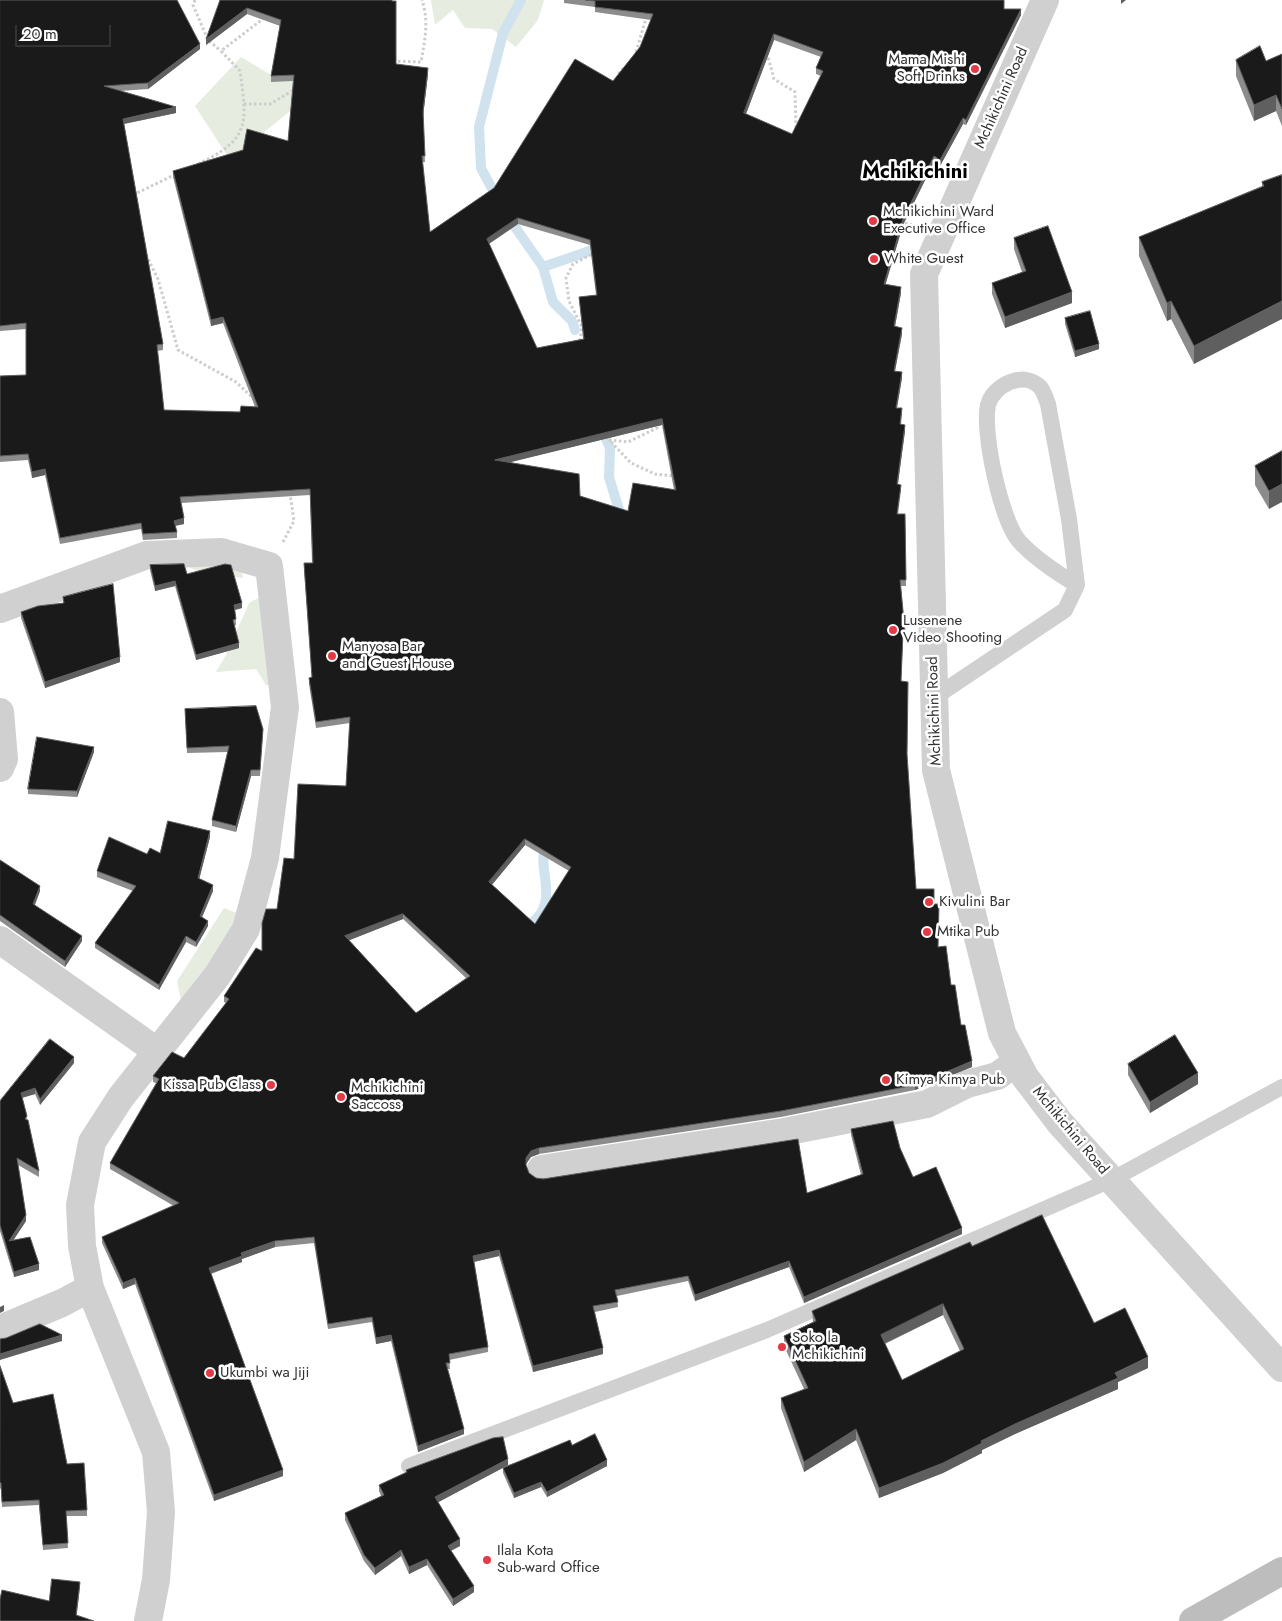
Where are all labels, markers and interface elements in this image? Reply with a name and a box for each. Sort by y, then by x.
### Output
scale bar [18,15,114,47]
text: 20 m [23,23,57,45]
street label: Mchikichini Road [972,44,1032,152]
place label: Mama Mishi Soft Drinks [888,51,965,86]
marker: Mama Mishi Soft Drinks [969,63,981,75]
district label: Mchikichini [862,161,968,185]
place label: Mchikichini Ward Executive Office [883,203,994,238]
marker: Mchikichini Ward Executive Office [867,215,879,227]
place label: White Guest [884,250,963,268]
marker: White Guest [868,253,880,265]
place label: Lusenene Video Shooting [903,612,1002,647]
marker: Lusenene Video Shooting [887,624,899,636]
place label: Manyosa Bar and Guest House [342,638,452,673]
marker: Manyosa Bar and Guest House [326,650,338,662]
street label: Mchikichini Road [924,656,946,766]
place label: Kivulini Bar [939,893,1010,911]
marker: Kivulini Bar [923,896,935,908]
place label: Mtika Pub [937,923,999,941]
marker: Mtika Pub [921,926,933,938]
place label: Kimya Kimya Pub [896,1071,1005,1089]
marker: Kimya Kimya Pub [880,1074,892,1086]
place label: Kissa Pub Class [163,1076,261,1094]
marker: Kissa Pub Class [265,1079,277,1091]
place label: Mchikichini Saccoss [351,1079,423,1114]
street label: Mchikichini Road [1028,1083,1112,1179]
marker: Mchikichini Saccoss [335,1091,347,1103]
place label: Soko la Mchikichini [792,1329,864,1364]
marker: Soko la Mchikichini [776,1341,788,1353]
place label: Ukumbi wa Jiji [220,1364,309,1382]
marker: Ukumbi wa Jiji [204,1367,216,1379]
place label: Ilala Kota Sub-ward Office [497,1542,600,1577]
marker: Ilala Kota Sub-ward Office [481,1554,493,1566]

